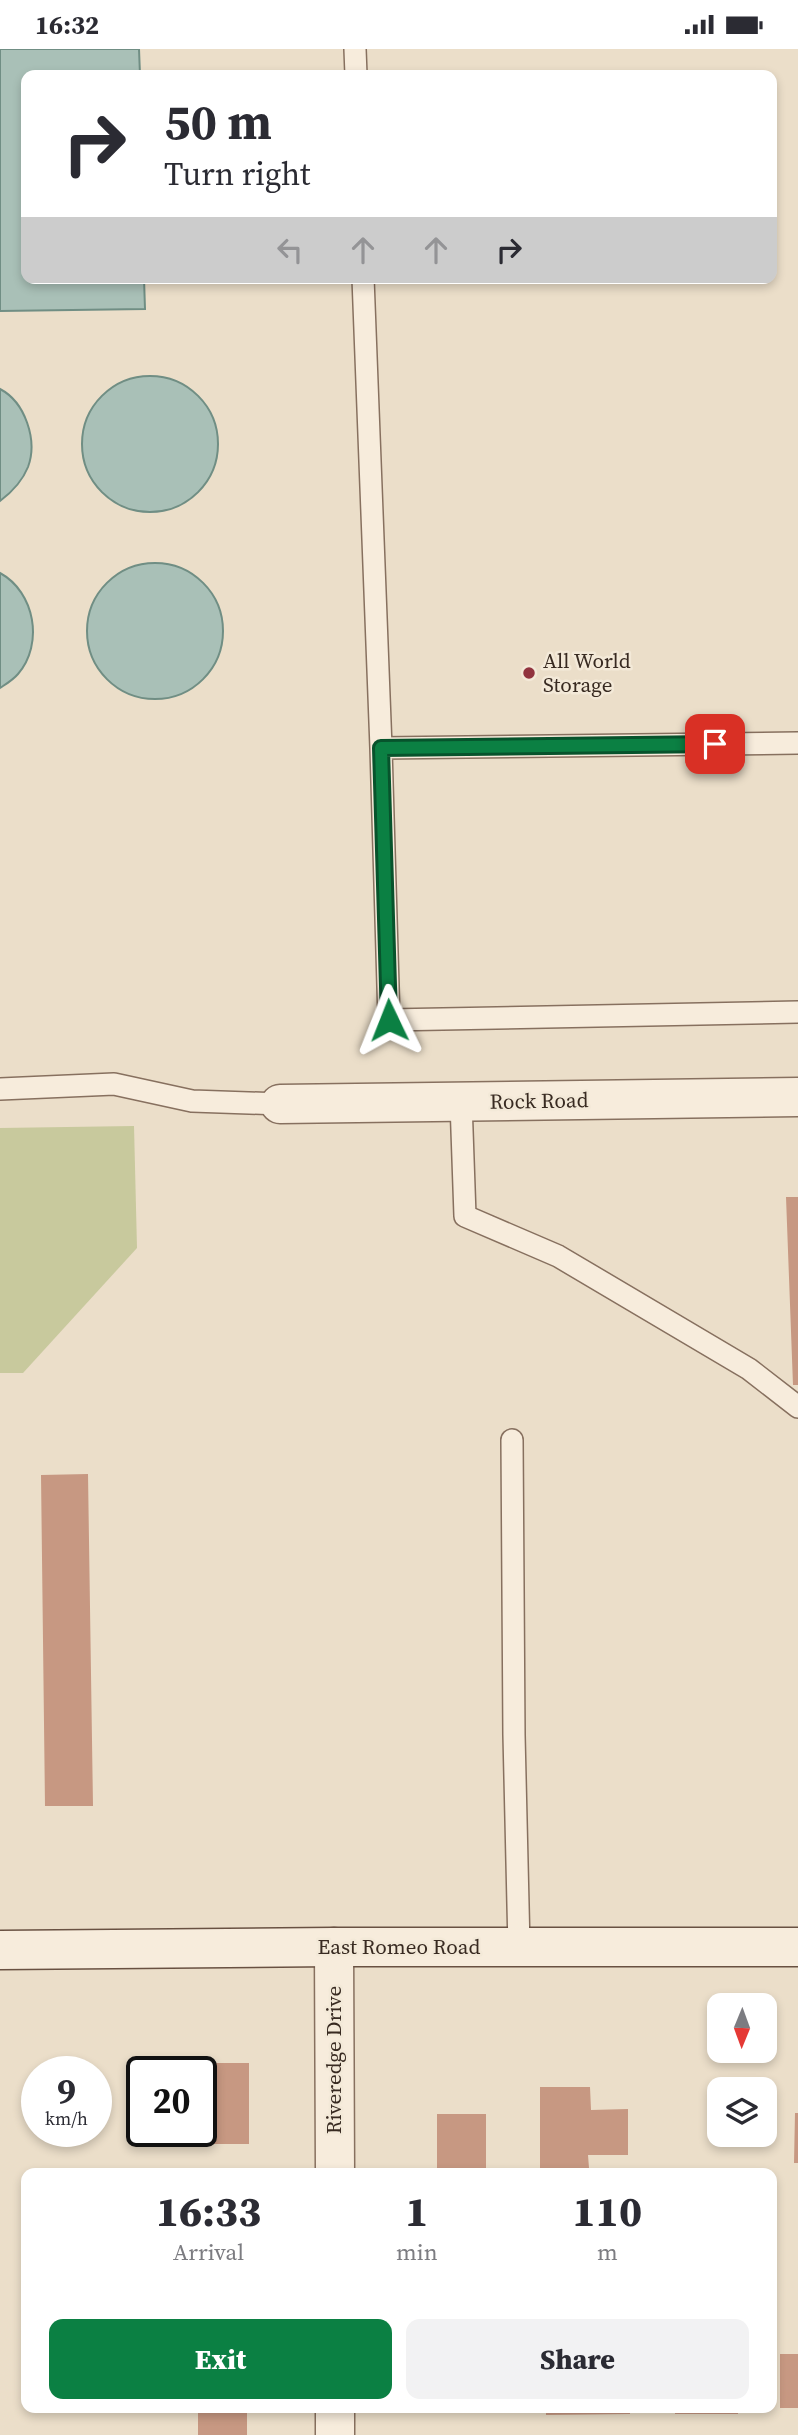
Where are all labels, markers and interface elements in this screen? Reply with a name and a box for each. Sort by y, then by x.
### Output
text: 16:32 [35,7,99,43]
text: 50 m [164,88,272,155]
icon: right [49,98,140,189]
text: Turn right [164,152,310,196]
icon: left [271,231,309,269]
icon: ahead [344,231,382,269]
icon: ahead [417,231,455,269]
icon: right [490,231,528,269]
place label: All World Storage [543,646,631,699]
marker: All World Storage [521,665,537,681]
pin [685,714,745,774]
icon: arrive [696,725,734,763]
position arrow [352,983,426,1057]
street label: Rock Road [489,1085,589,1116]
street label: East Romeo Road [318,1932,480,1961]
street label: Riveredge Drive [319,1986,348,2134]
north arrow [707,1993,777,2063]
map controls [707,1993,777,2147]
speed limit sign: 20 [126,2056,217,2147]
text: 9 [57,2068,76,2116]
button: layers [707,2077,777,2147]
text: km/h [45,2106,88,2131]
text: 16:33 [156,2182,261,2240]
text: 1 [405,2182,428,2240]
text: 110 [573,2182,642,2240]
text: Arrival [173,2236,244,2268]
text: min [396,2236,438,2268]
text: m [597,2236,618,2268]
button: Exit [49,2319,392,2399]
button: Share [406,2319,749,2399]

